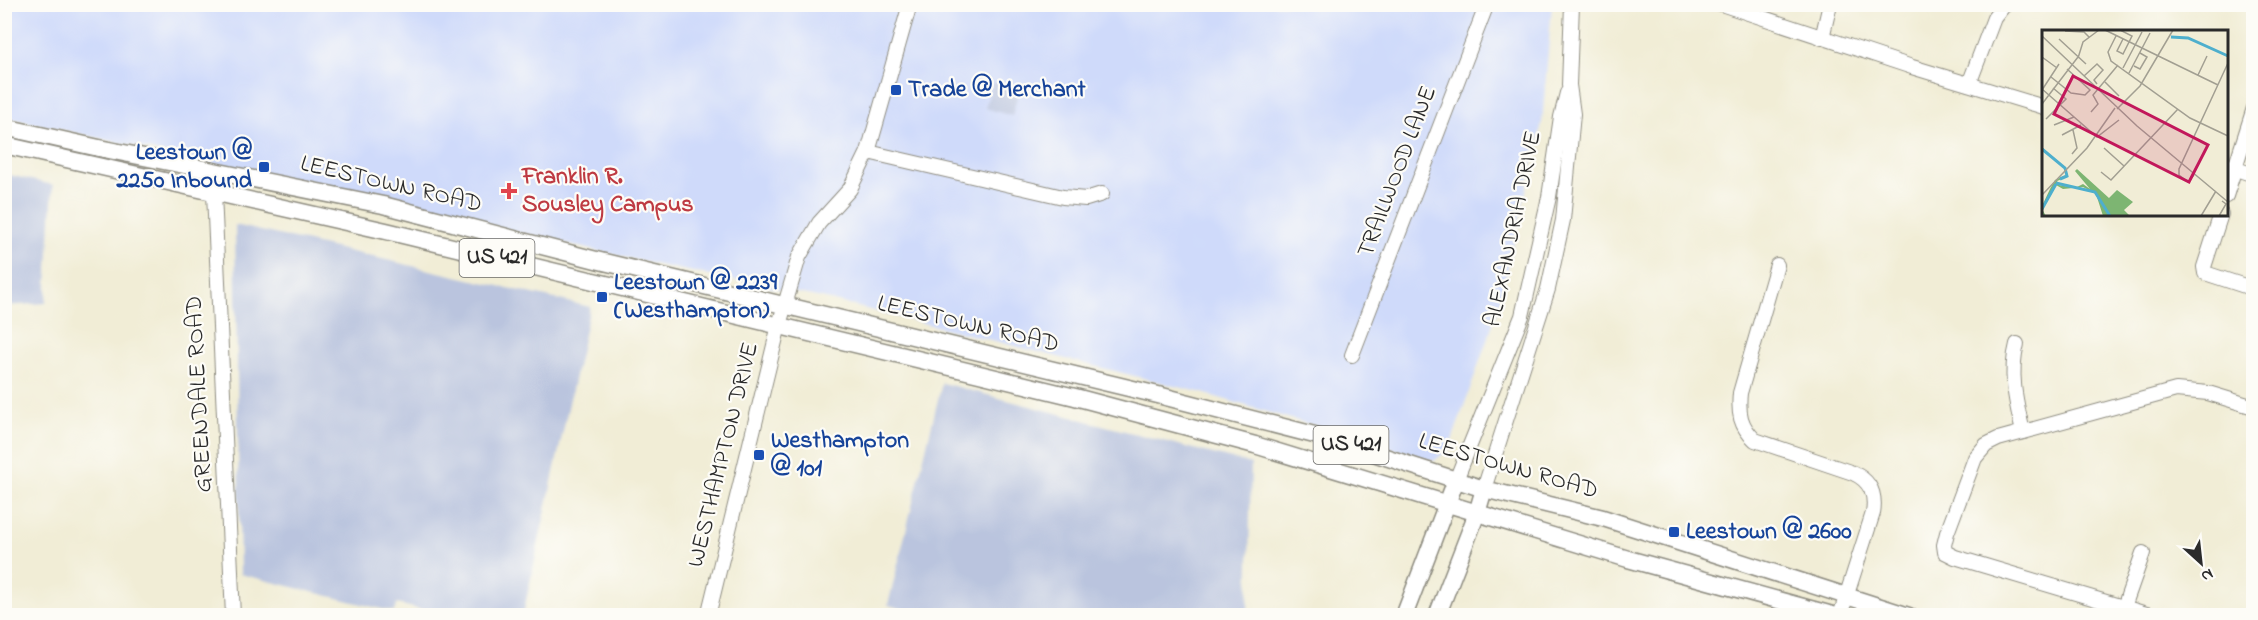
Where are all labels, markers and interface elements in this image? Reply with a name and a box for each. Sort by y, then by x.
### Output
inset map [2042,30,2228,216]
place label: Trade @ Merchant [908,73,1087,108]
street label: TRAILWOOD LANE [1349,81,1447,263]
marker: Trade @ Merchant [889,83,903,97]
street label: ALEXANDRIA DRIVE [1476,128,1552,330]
place label: Leestown @ 2250 Inbound [115,136,253,199]
street label: LEESTOWN ROAD [297,147,485,223]
marker: Leestown @ 2250 Inbound [257,160,271,174]
place label: Franklin R. Sousley Campus [521,160,694,224]
marker: Franklin R. Sousley Campus [500,182,518,200]
road number: US 421 [460,239,534,277]
place label: Leestown @ 2239 (Westhampton) [614,266,778,329]
street label: LEESTOWN ROAD [874,287,1062,363]
marker: Leestown @ 2239 (Westhampton) [595,290,609,304]
street label: GREENDALE ROAD [177,295,223,493]
street label: WESTHAMPTON DRIVE [679,339,769,571]
place label: Westhampton @ 101 [771,424,909,487]
street label: LEESTOWN ROAD [1414,425,1602,509]
road number: US 421 [1314,426,1388,464]
marker: Westhampton @ 101 [752,448,766,462]
place label: Leestown @ 2600 [1686,515,1852,550]
marker: Leestown @ 2600 [1667,525,1681,539]
north arrow [2171,533,2231,593]
text: N [2196,561,2217,588]

